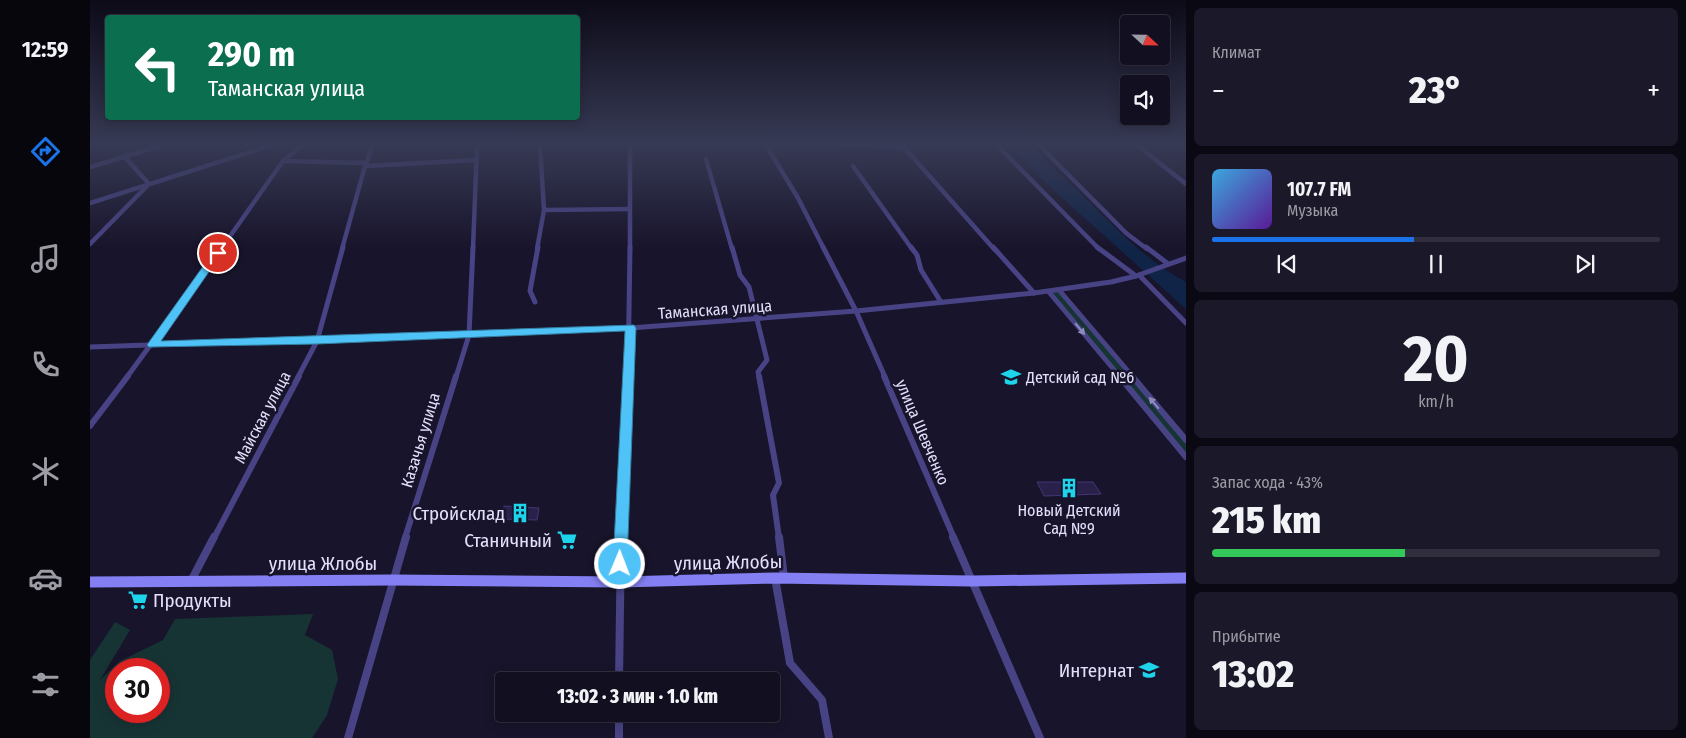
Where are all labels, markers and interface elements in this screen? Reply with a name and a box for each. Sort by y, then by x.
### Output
north arrow [1120,15,1170,65]
map controls [1120,15,1170,125]
text: 290 m [208,33,295,75]
icon: left [125,35,190,100]
text: 12:59 [22,36,68,63]
text: Климат [1212,43,1261,62]
text: 23° [1409,67,1463,113]
text: − [1212,74,1225,107]
text: + [1647,74,1660,107]
text: Таманская улица [208,75,365,102]
button: sound [1120,75,1170,125]
icon: directions [28,134,63,169]
text: 107.7 FM [1287,178,1351,201]
text: Музыка [1287,201,1338,220]
pin [197,232,239,274]
icon: arrive [204,239,232,267]
icon: music [28,241,63,276]
icon: previous [1273,250,1301,278]
icon: pause [1422,250,1450,278]
icon: next [1571,250,1599,278]
street label: Таманская улица [657,296,773,323]
text: 20 [1403,320,1469,398]
one-way arrow [1074,323,1085,335]
icon: phone [28,347,63,382]
school or university icon: Детский сад №6 [1000,366,1022,388]
street label: Майская улица [230,368,295,467]
place label: Детский сад №6 [1025,368,1134,387]
street label: улица Шевченко [892,377,953,488]
street label: Казачья улица [397,390,444,490]
text: km/h [1418,392,1454,411]
one-way arrow [1149,397,1160,410]
icon: climate [28,454,63,489]
text: Запас хода · 43% [1212,473,1323,492]
building icon: Новый Детский Сад №9 [1058,477,1080,499]
text: 215 km [1212,497,1321,543]
place label: Новый Детский Сад №9 [1017,501,1121,538]
place label: Стройсклад [413,502,505,525]
building icon: Стройсклад [509,502,531,524]
place label: Станичный [464,529,552,552]
supermarket icon: Станичный [556,529,578,551]
position arrow [593,537,645,589]
street label: улица Жлобы [674,550,782,575]
street label: улица Жлобы [269,552,377,575]
icon: car [28,561,63,596]
supermarket icon: Продукты [127,589,149,611]
place label: Продукты [153,589,232,612]
text: Прибытие [1212,627,1281,646]
text: 13:02 [1212,651,1294,697]
speed limit sign: 30 [105,658,170,723]
place label: Интернат [1059,659,1134,682]
school or university icon: Интернат [1138,659,1160,681]
icon: filters [28,667,63,702]
text: 13:02 · 3 мин · 1.0 km [557,685,718,708]

